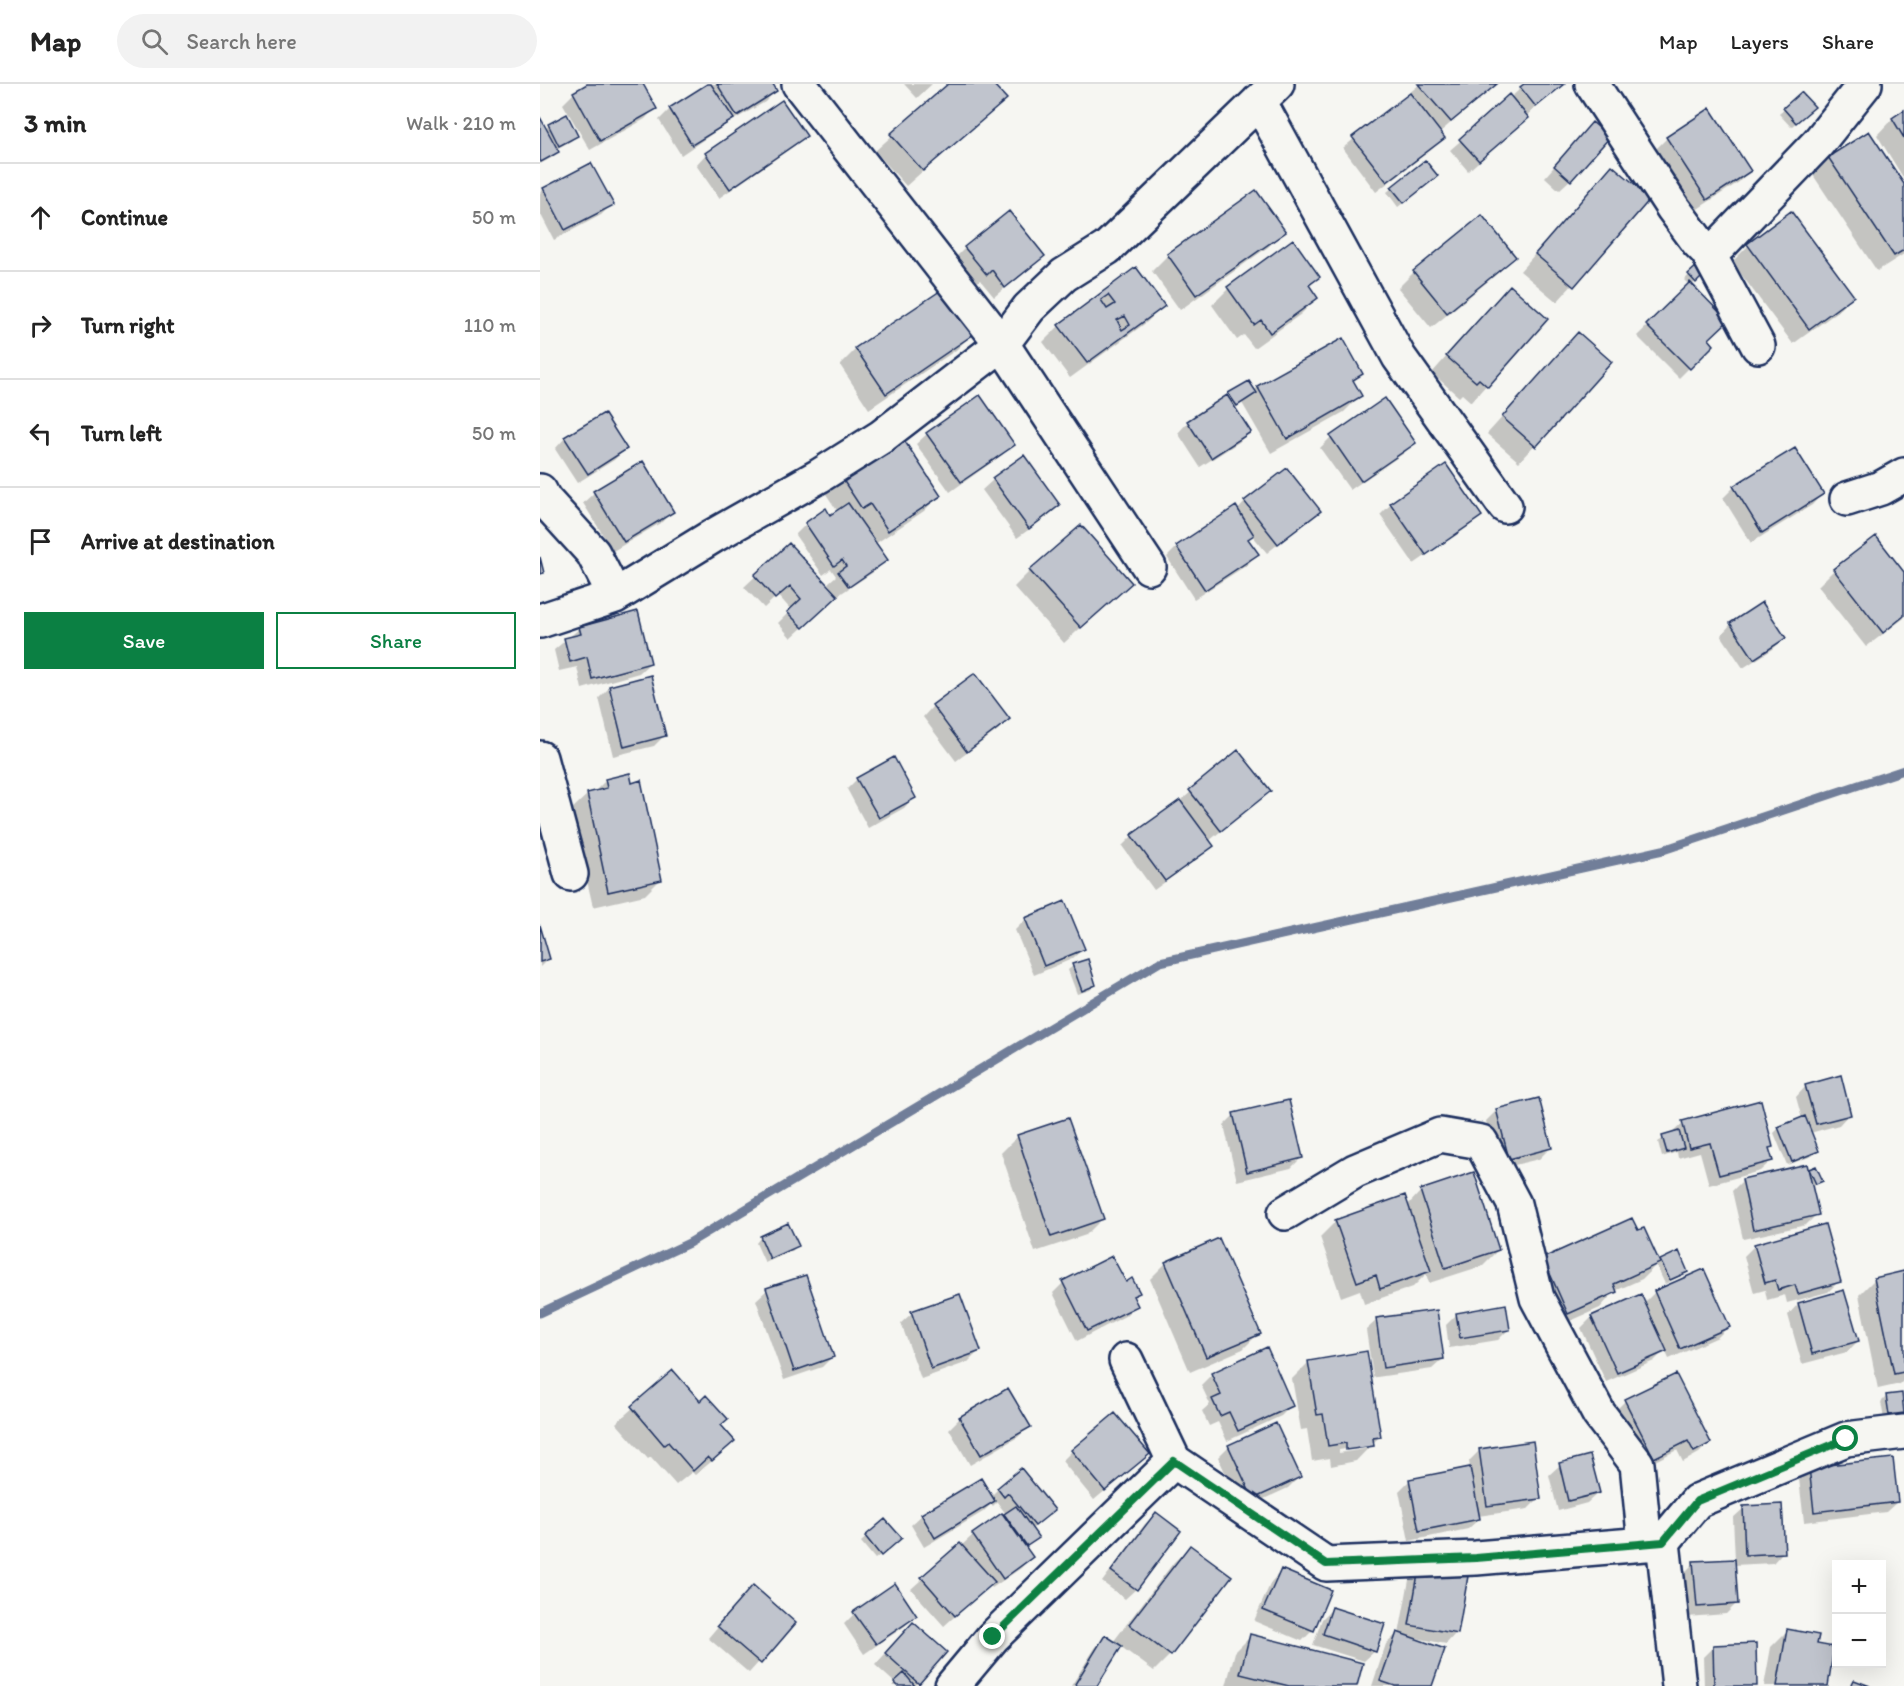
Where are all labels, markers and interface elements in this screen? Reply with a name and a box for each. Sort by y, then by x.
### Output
search box [117,14,537,68]
text: Map [30,24,81,58]
icon: search [138,25,171,58]
text: Search here [186,28,297,55]
text: Map [1659,29,1698,54]
text: Layers [1731,29,1789,54]
text: Share [1822,29,1874,54]
text: 3 min [24,107,86,139]
text: Walk · 210 m [406,111,516,135]
icon: ahead [24,201,57,234]
text: Continue [81,204,168,231]
text: 50 m [472,205,516,229]
icon: right [24,309,57,342]
text: Turn right [81,312,175,339]
text: 110 m [464,313,516,337]
icon: left [24,417,57,450]
text: Turn left [81,420,162,447]
text: 50 m [472,421,516,445]
icon: arrive [24,525,57,558]
text: Arrive at destination [81,528,275,555]
button: Save [24,612,264,669]
button: Share [276,612,516,669]
route start [1832,1425,1858,1451]
map controls [1832,1560,1886,1668]
button: + [1832,1560,1886,1614]
button: − [1832,1614,1886,1668]
route end [979,1623,1005,1649]

